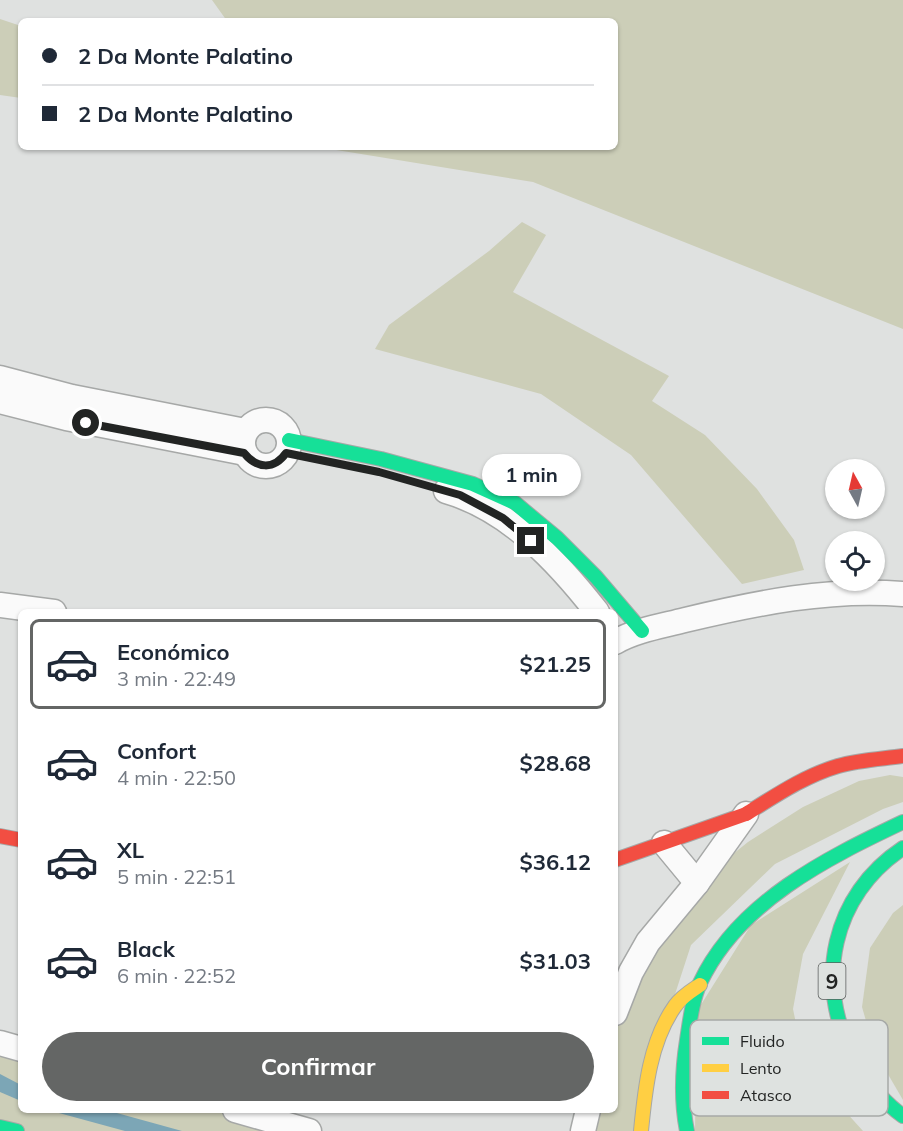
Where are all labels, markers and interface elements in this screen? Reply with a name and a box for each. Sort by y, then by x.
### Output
text: 2 Da Monte Palatino [78,42,293,70]
text: 2 Da Monte Palatino [78,100,293,128]
route start [72,409,99,436]
callout: 1 min [482,454,580,496]
north arrow [825,459,885,519]
map controls [825,459,885,591]
text: 1 min [505,462,558,487]
route end [517,527,544,554]
button: locate [825,531,885,591]
icon: car [45,637,99,691]
text: Económico [117,638,230,666]
text: $21.25 [520,650,591,678]
text: 3 min · 22:49 [117,666,236,691]
icon: car [45,736,99,790]
text: Confort [117,737,196,765]
text: $28.68 [520,749,591,777]
text: 4 min · 22:50 [117,765,236,790]
icon: car [45,835,99,889]
text: XL [117,836,144,864]
text: $36.12 [520,848,591,876]
text: 5 min · 22:51 [117,864,236,889]
icon: car [45,934,99,988]
text: Black [117,935,175,963]
text: $31.03 [520,947,591,975]
text: 6 min · 22:52 [117,963,236,988]
road number: 9 [818,963,846,999]
legend [690,1020,888,1116]
text: Fluido [740,1031,785,1051]
button: Confirmar [42,1032,594,1101]
text: Lento [740,1058,781,1078]
text: Atasco [740,1085,792,1105]

